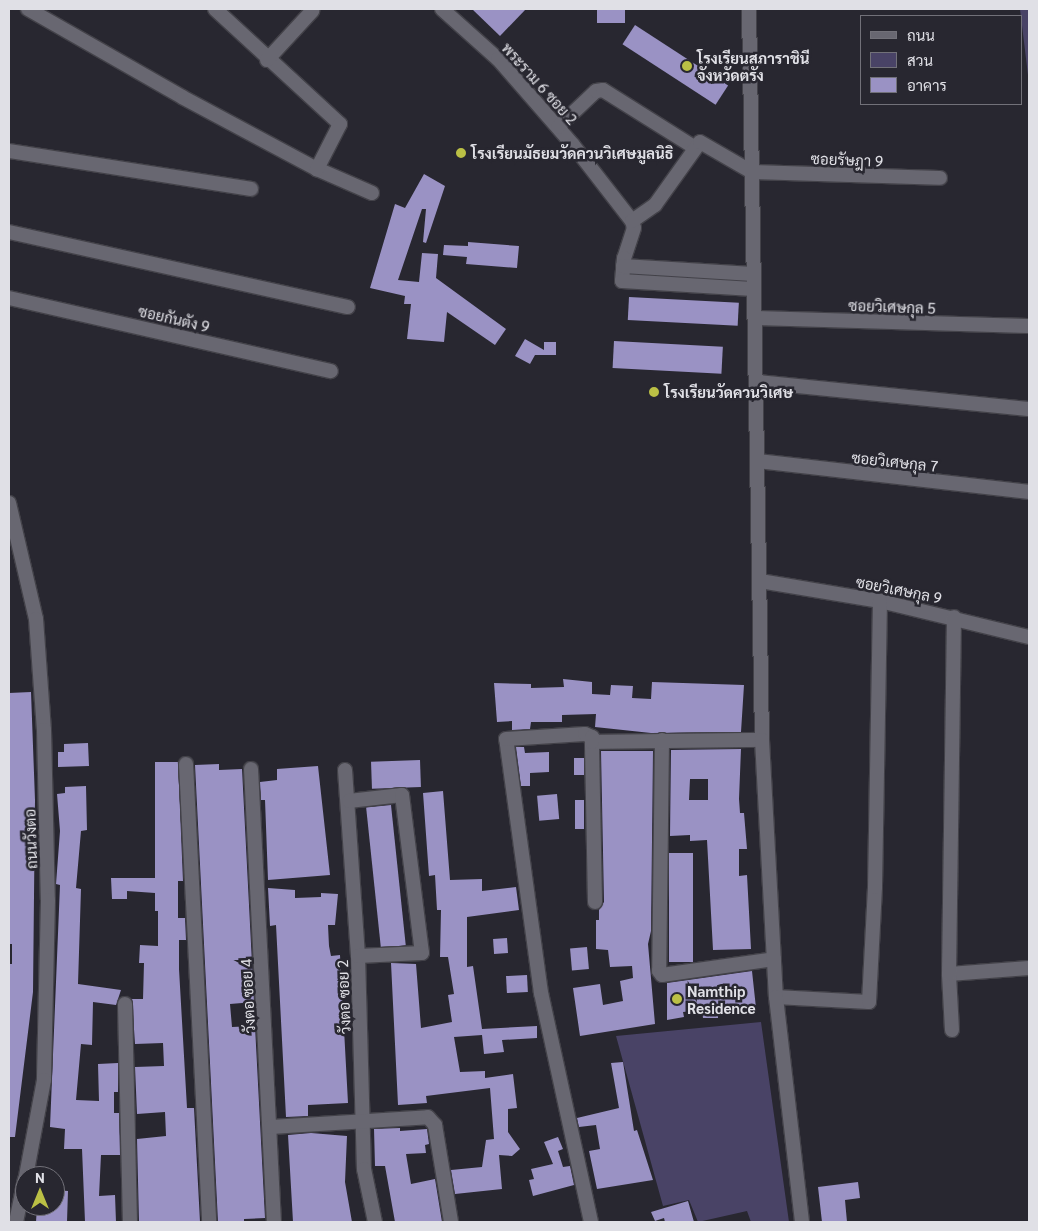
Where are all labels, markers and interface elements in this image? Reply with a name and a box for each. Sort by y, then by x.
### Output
legend [860,15,1023,105]
text: ถนน [907,25,935,44]
street label: พระราม 6 ซอย 2 [499,38,581,128]
place label: โรงเรียนสภาราชินี จังหวัดตรัง [697,48,809,83]
text: สวน [907,50,933,69]
marker: โรงเรียนสภาราชินี จังหวัดตรัง [681,60,693,72]
text: อาคาร [907,75,947,94]
place label: โรงเรียนมัธยมวัดควนวิเศษมูลนิธิ [471,144,674,162]
marker: โรงเรียนมัธยมวัดควนวิเศษมูลนิธิ [455,147,467,159]
street label: ซอยรัษฎา 9 [811,149,883,169]
street label: ซอยวิเศษกุล 5 [848,295,936,317]
street label: ซอยกันตัง 9 [137,301,211,335]
place label: โรงเรียนวัดควนวิเศษ [664,383,793,401]
marker: โรงเรียนวัดควนวิเศษ [648,386,660,398]
street label: ซอยวิเศษกุล 7 [851,447,939,475]
street label: ซอยวิเศษกุล 9 [854,572,944,606]
street label: ถนนวังตอ [20,809,40,869]
street label: วังตอ ซอย 4 [236,958,258,1034]
street label: วังตอ ซอย 2 [333,959,353,1035]
place label: Namthip Residence [687,981,756,1016]
marker: Namthip Residence [671,993,683,1005]
north arrow [15,1166,65,1216]
text: N [35,1168,45,1186]

